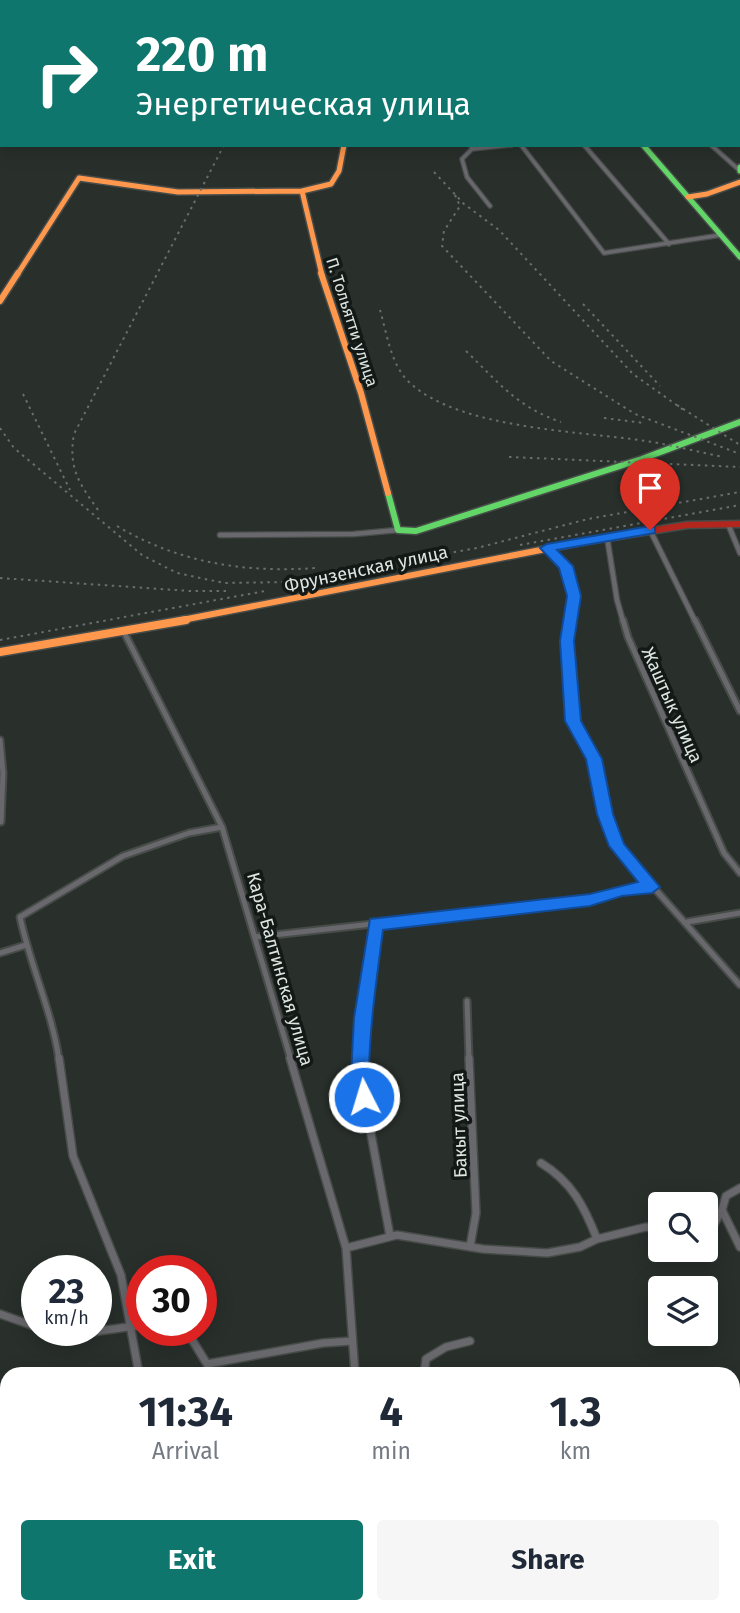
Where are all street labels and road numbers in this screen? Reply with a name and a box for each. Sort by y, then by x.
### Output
street label: П. Тольятти улица [322,255,382,389]
street label: Фрунзенская улица [282,541,450,597]
street label: Жаштык улица [637,644,707,766]
street label: Кара-Балтинская улица [242,870,318,1068]
street label: Бакыт улица [446,1072,472,1178]

